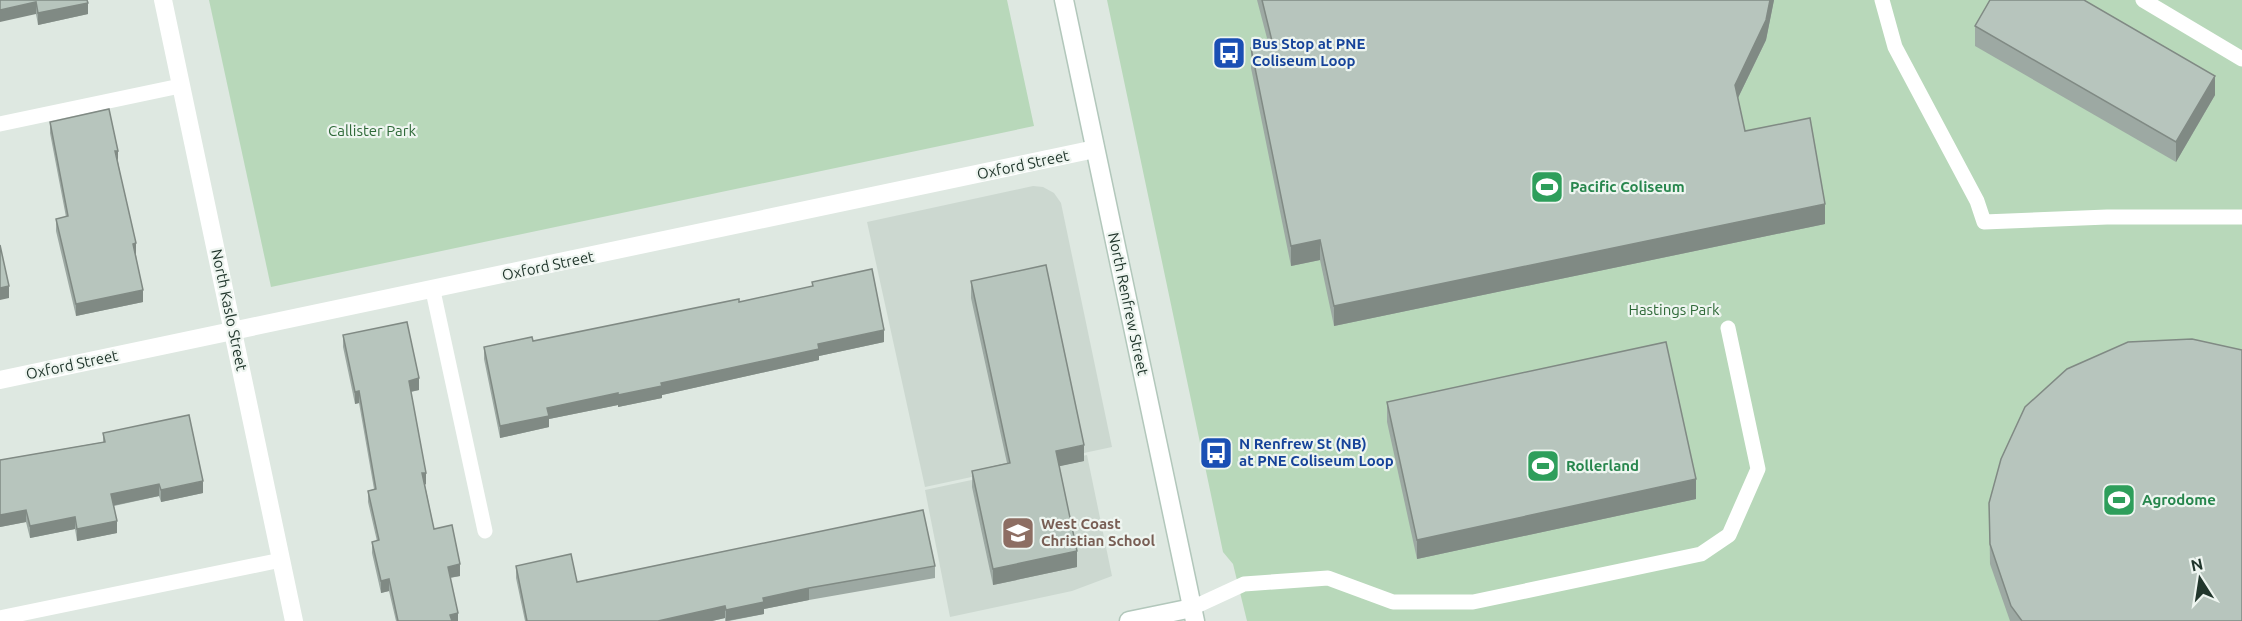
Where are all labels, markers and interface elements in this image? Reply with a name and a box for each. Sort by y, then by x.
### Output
bus stop icon: Bus Stop at PNE Coliseum Loop [1211,35,1247,71]
place label: Bus Stop at PNE Coliseum Loop [1252,35,1366,69]
park label: Callister Park [328,122,416,139]
street label: Oxford Street [975,146,1070,183]
sports icon: Pacific Coliseum [1529,169,1565,205]
place label: Pacific Coliseum [1570,178,1685,195]
street label: North Renfrew Street [1105,231,1152,377]
street label: North Kaslo Street [208,247,251,373]
street label: Oxford Street [500,247,595,284]
park label: Hastings Park [1628,301,1720,318]
street label: Oxford Street [24,346,119,383]
bus stop icon: N Renfrew St (NB) at PNE Coliseum Loop [1198,435,1234,471]
place label: N Renfrew St (NB) at PNE Coliseum Loop [1239,435,1394,469]
sports icon: Rollerland [1525,448,1561,484]
place label: Rollerland [1566,457,1639,474]
sports icon: Agrodome [2101,482,2137,518]
place label: Agrodome [2142,491,2216,508]
school or university icon: West Coast Christian School [1000,515,1036,551]
place label: West Coast Christian School [1041,515,1156,549]
north arrow [2170,549,2230,609]
text: N [2189,554,2205,574]

